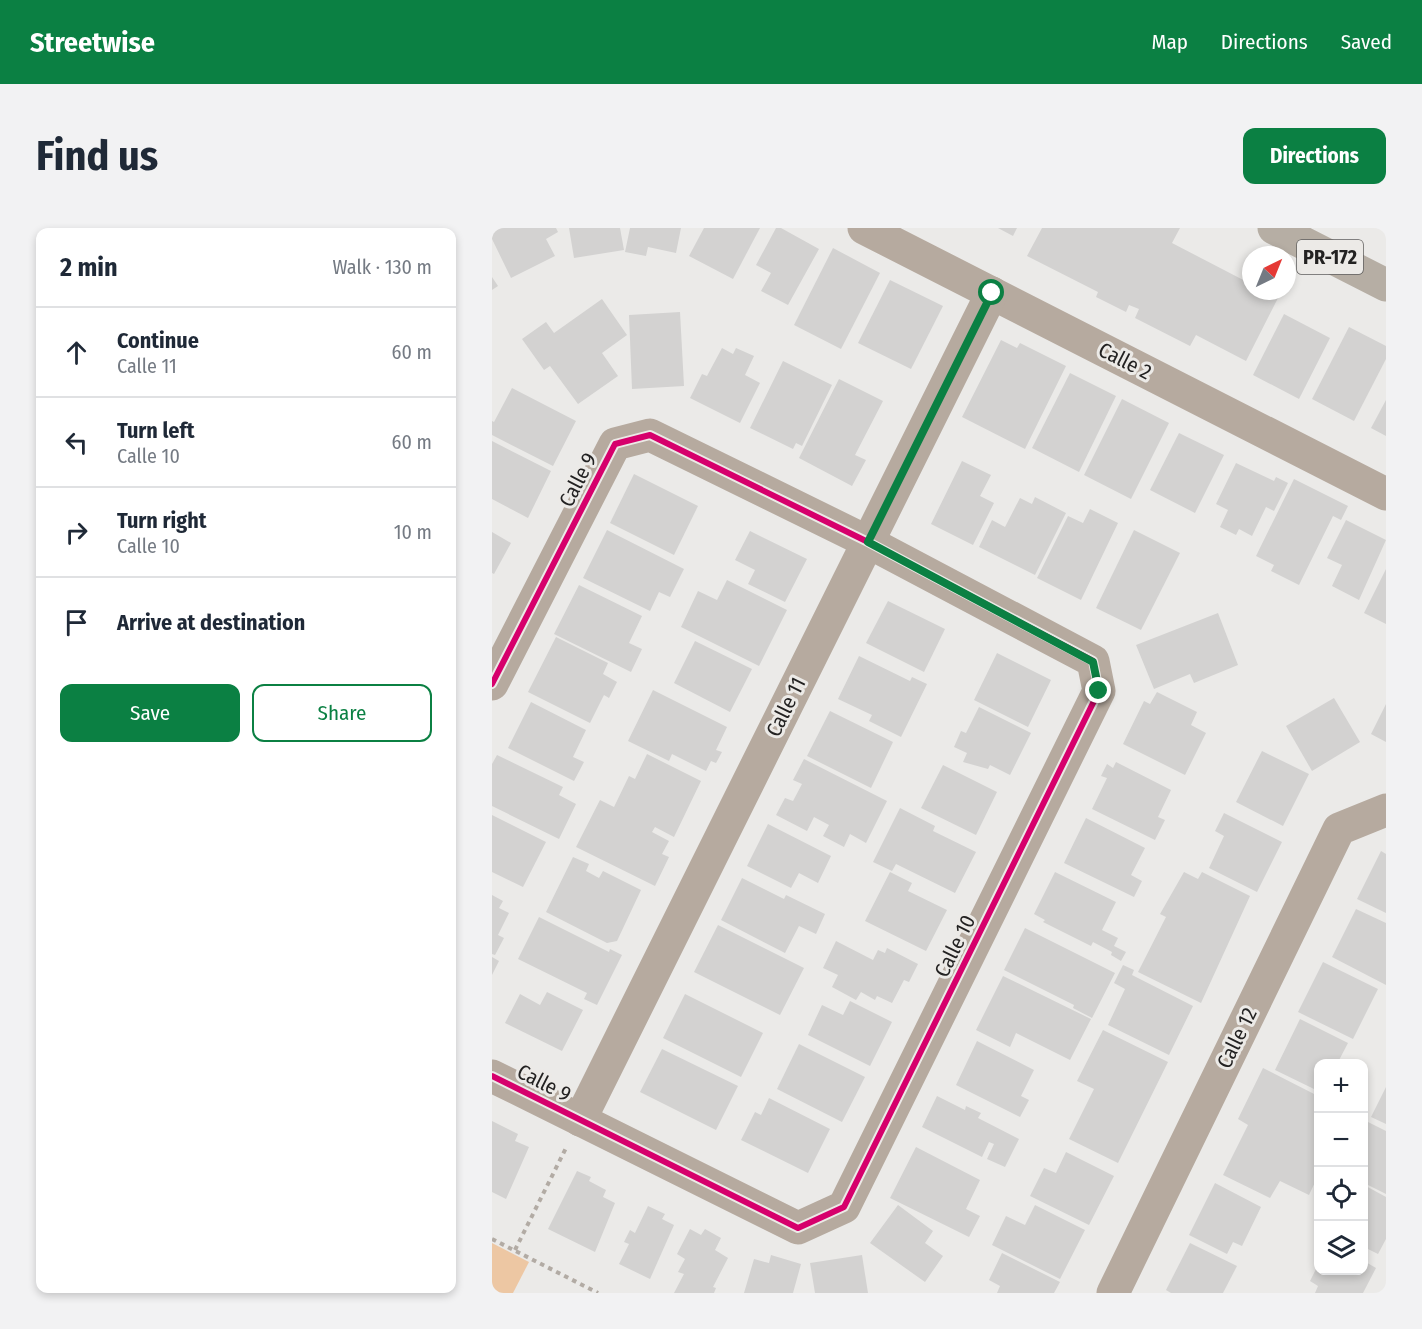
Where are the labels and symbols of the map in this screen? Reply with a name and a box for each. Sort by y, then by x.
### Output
road number: PR-172 [1297,240,1363,274]
north arrow [1242,246,1296,300]
route start [978,279,1004,305]
street label: Calle 2 [1094,337,1156,385]
street label: Calle 9 [553,449,603,511]
street label: Calle 11 [761,673,811,741]
route end [1085,677,1111,703]
street label: Calle 10 [929,911,981,981]
street label: Calle 12 [1211,1003,1263,1073]
street label: Calle 9 [513,1058,575,1108]

